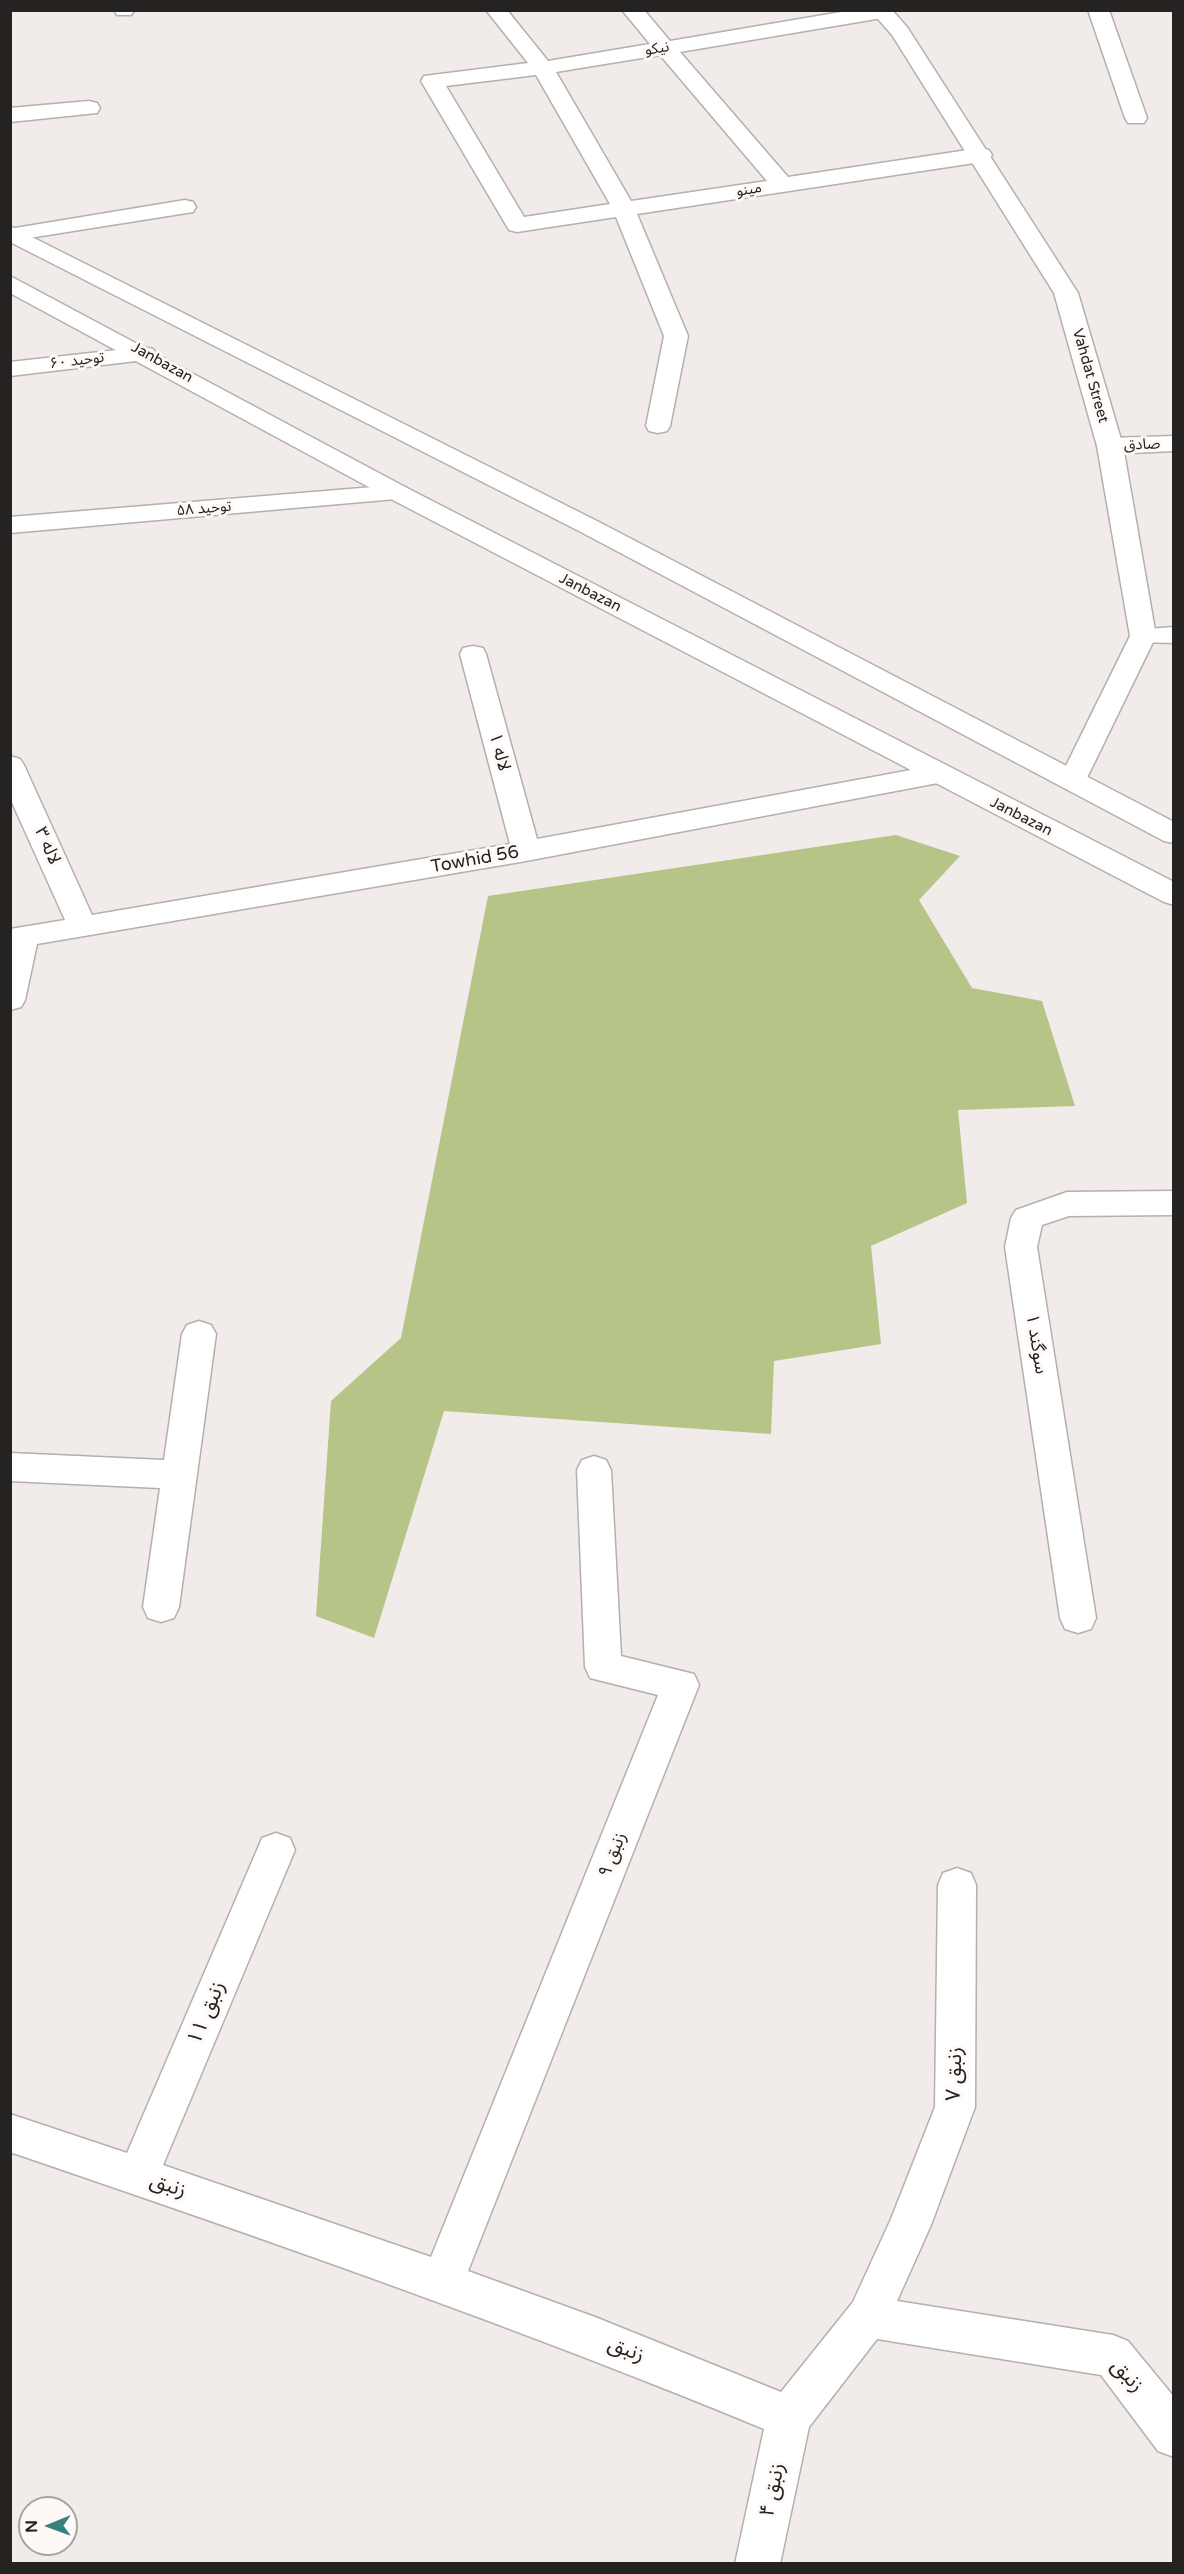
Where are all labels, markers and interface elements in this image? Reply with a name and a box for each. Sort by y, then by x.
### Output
street label: نیکو [644,38,670,60]
street label: مینو [735,179,763,201]
street label: Vahdat Street [1068,327,1112,425]
street label: Janbazan [128,339,196,387]
street label: توحید ۶۰ [49,349,105,373]
street label: صادق [1123,435,1161,455]
street label: توحید ۵۸ [176,498,232,520]
street label: Janbazan [556,570,624,616]
street label: لاله ۱ [484,730,514,774]
street label: Janbazan [987,794,1055,840]
street label: لاله ۳ [29,824,65,868]
street label: Towhid 56 [429,842,521,878]
street label: سوگند ۱ [1021,1312,1051,1376]
street label: زنبق ۹ [594,1829,632,1881]
street label: زنبق ۱۱ [182,1978,232,2048]
street label: زنبق ۷ [941,2046,969,2102]
street label: زنبق [146,2168,190,2204]
street label: زنبق [604,2331,648,2369]
street label: زنبق [1105,2354,1149,2398]
street label: زنبق ۴ [755,2461,791,2519]
north arrow [18,2496,78,2556]
text: N [22,2520,42,2533]

